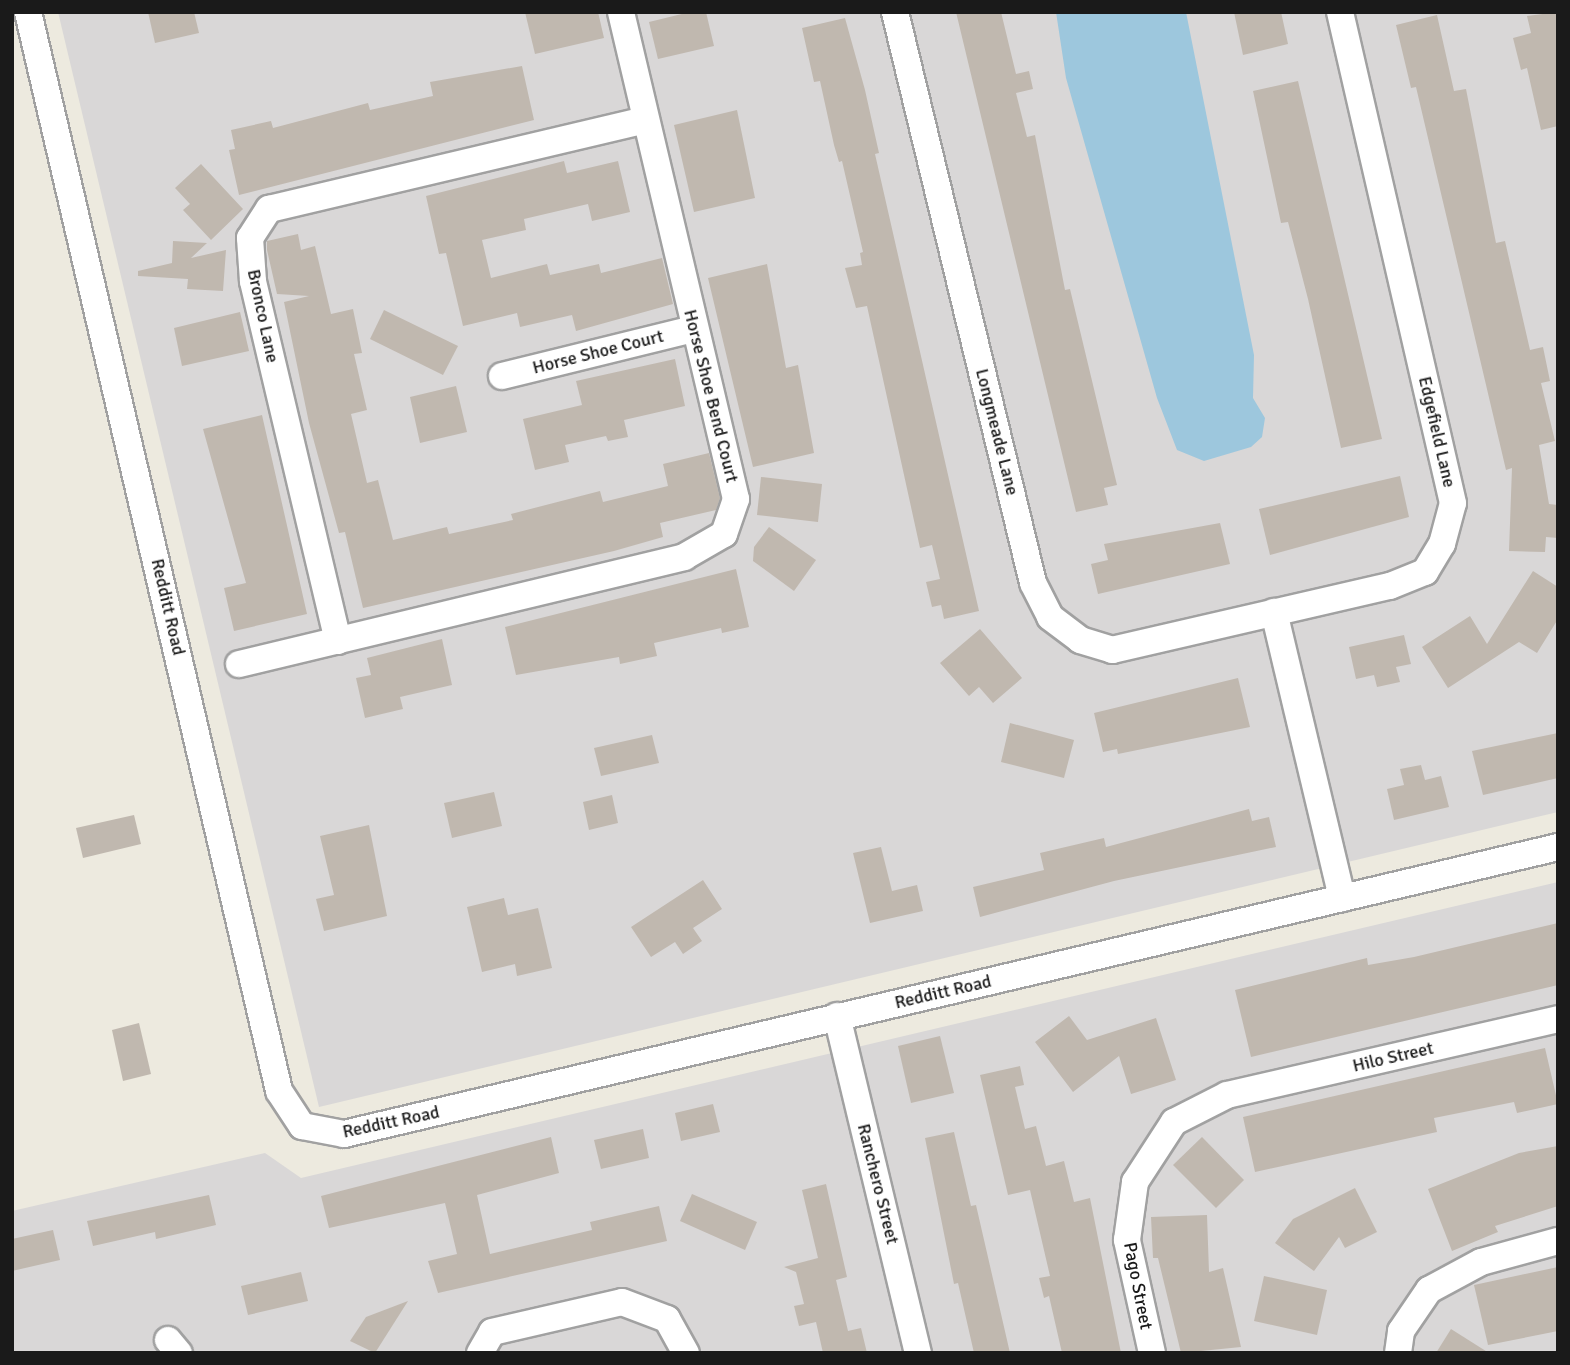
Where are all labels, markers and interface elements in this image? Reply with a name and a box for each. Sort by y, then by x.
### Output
street label: Bronco Lane [243,267,283,365]
street label: Horse Shoe Bend Court [679,307,743,485]
street label: Horse Shoe Court [530,325,666,379]
street label: Longmeade Lane [971,366,1023,498]
street label: Edgefield Lane [1414,374,1460,490]
street label: Redditt Road [146,557,190,657]
street label: Redditt Road [893,970,993,1014]
street label: Hilo Street [1350,1037,1436,1077]
street label: Redditt Road [341,1101,441,1143]
street label: Ranchero Street [853,1122,903,1246]
street label: Pago Street [1119,1240,1157,1332]

